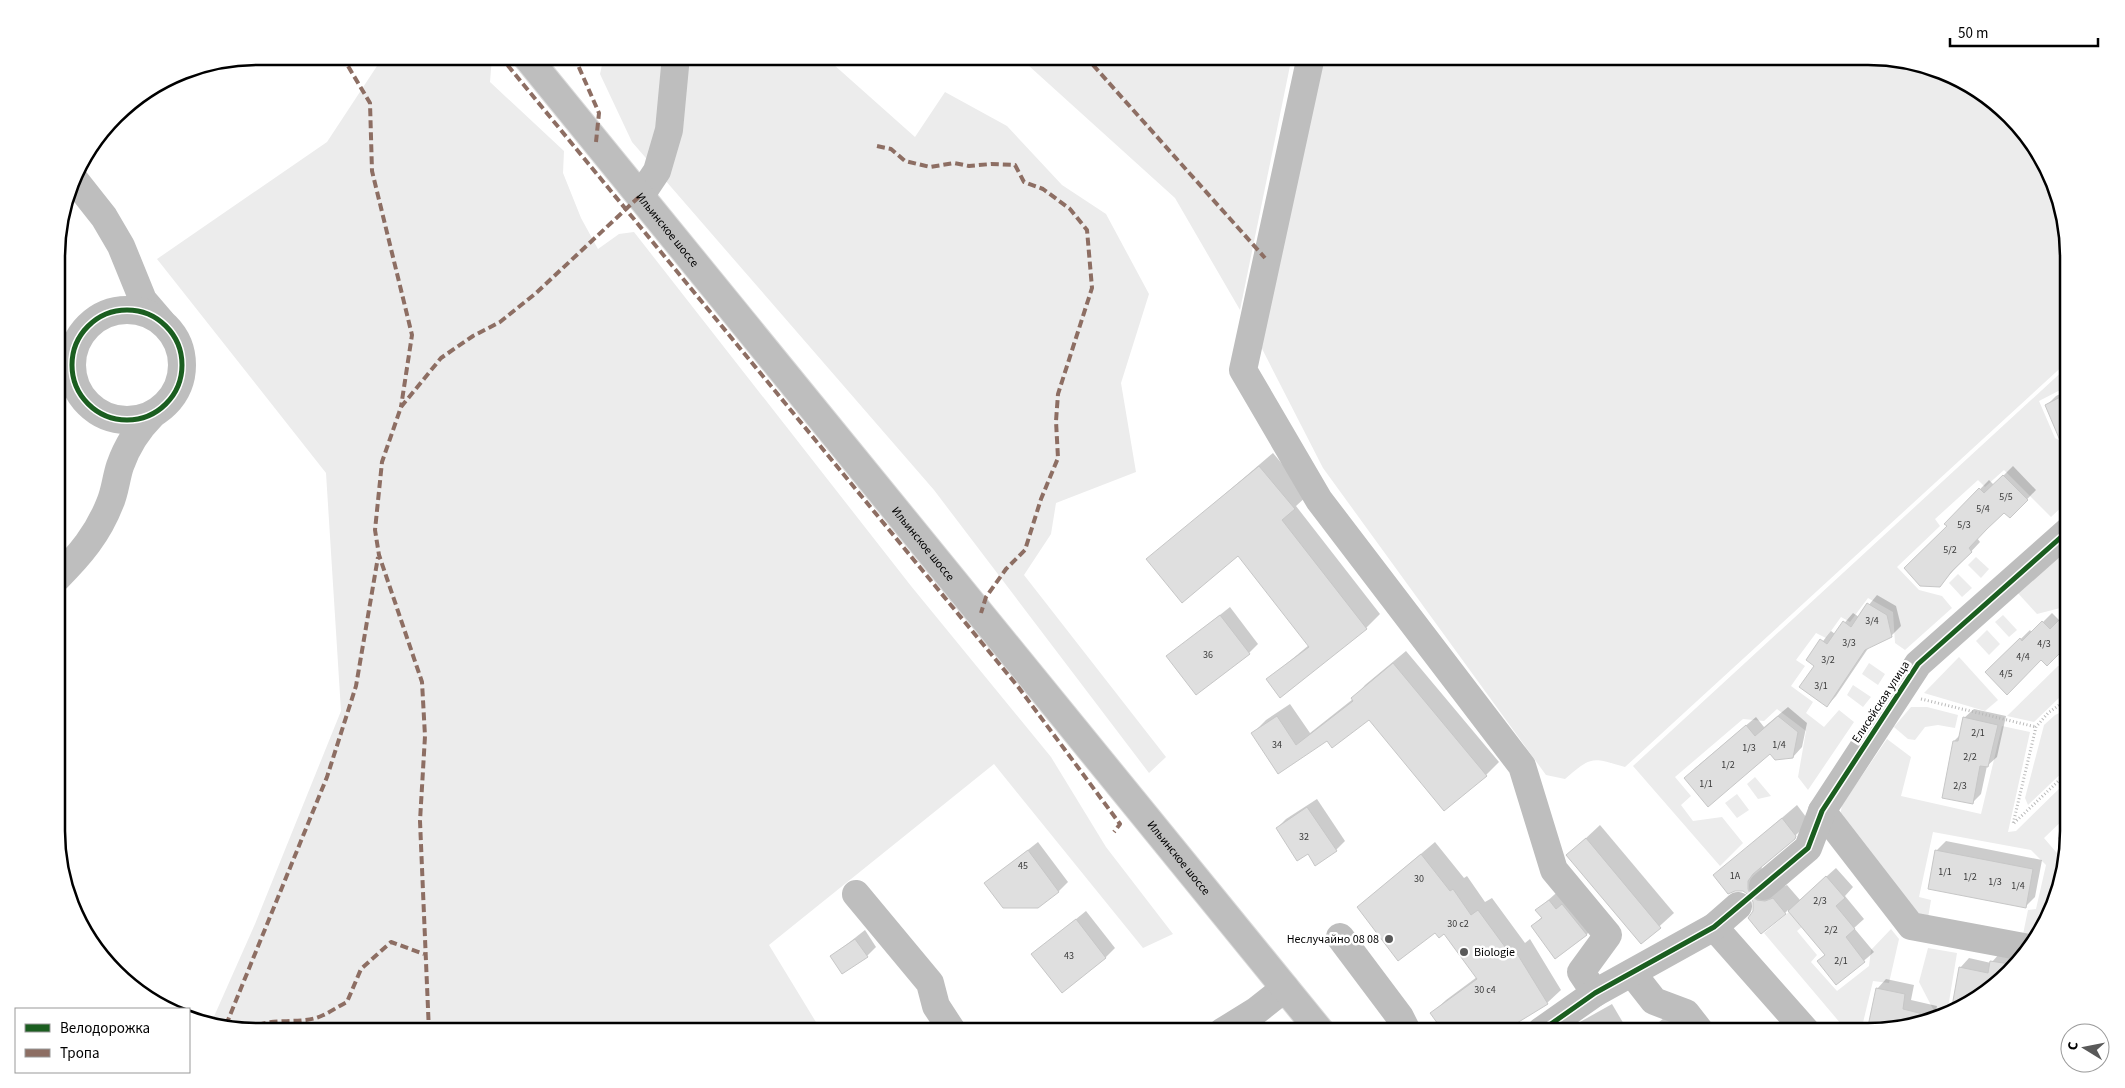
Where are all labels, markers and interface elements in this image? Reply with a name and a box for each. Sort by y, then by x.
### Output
scale bar [1950,15,2098,47]
text: 50 m [1958,23,1988,44]
street label: Ильинское шоссе [632,189,703,271]
house number: 5/5 [1999,490,2013,504]
house number: 5/4 [1976,502,1990,516]
street label: Ильинское шоссе [888,503,959,585]
house number: 5/3 [1957,518,1971,532]
house number: 5/2 [1943,543,1957,557]
house number: 3/4 [1865,614,1879,628]
house number: 3/3 [1842,636,1856,650]
house number: 4/3 [2037,637,2051,651]
house number: 36 [1203,648,1213,662]
house number: 4/4 [2016,650,2030,664]
house number: 3/2 [1821,653,1835,667]
street label: Елисейская улица [1848,658,1914,746]
house number: 4/5 [1999,667,2013,681]
house number: 3/1 [1814,679,1828,693]
house number: 2/1 [1971,726,1985,740]
house number: 34 [1272,738,1282,752]
house number: 1/4 [1772,738,1786,752]
house number: 1/3 [1742,741,1756,755]
house number: 2/2 [1963,750,1977,764]
house number: 1/2 [1721,758,1735,772]
house number: 1/1 [1699,777,1713,791]
house number: 2/3 [1953,779,1967,793]
street label: Ильинское шоссе [1143,817,1215,899]
house number: 32 [1299,830,1309,844]
house number: 45 [1018,859,1028,873]
house number: 1/1 [1938,865,1952,879]
house number: 1А [1730,869,1741,883]
house number: 1/2 [1963,870,1977,884]
house number: 30 [1414,872,1424,886]
house number: 1/3 [1988,875,2002,889]
house number: 1/4 [2011,879,2025,893]
house number: 2/3 [1813,894,1827,908]
house number: 30 с2 [1447,917,1469,931]
house number: 2/2 [1824,923,1838,937]
place label: Неслучайно 08 08 [1287,931,1379,948]
marker: Неслучайно 08 08 [1383,933,1395,945]
place label: Biologie [1474,944,1515,961]
marker: Biologie [1458,946,1470,958]
house number: 43 [1064,949,1074,963]
house number: 2/1 [1834,954,1848,968]
house number: 30 с4 [1474,983,1496,997]
legend [15,1008,190,1073]
text: Велодорожка [60,1018,150,1039]
north arrow [2060,1023,2110,1073]
text: С [2063,1040,2084,1052]
text: Тропа [60,1043,100,1064]

